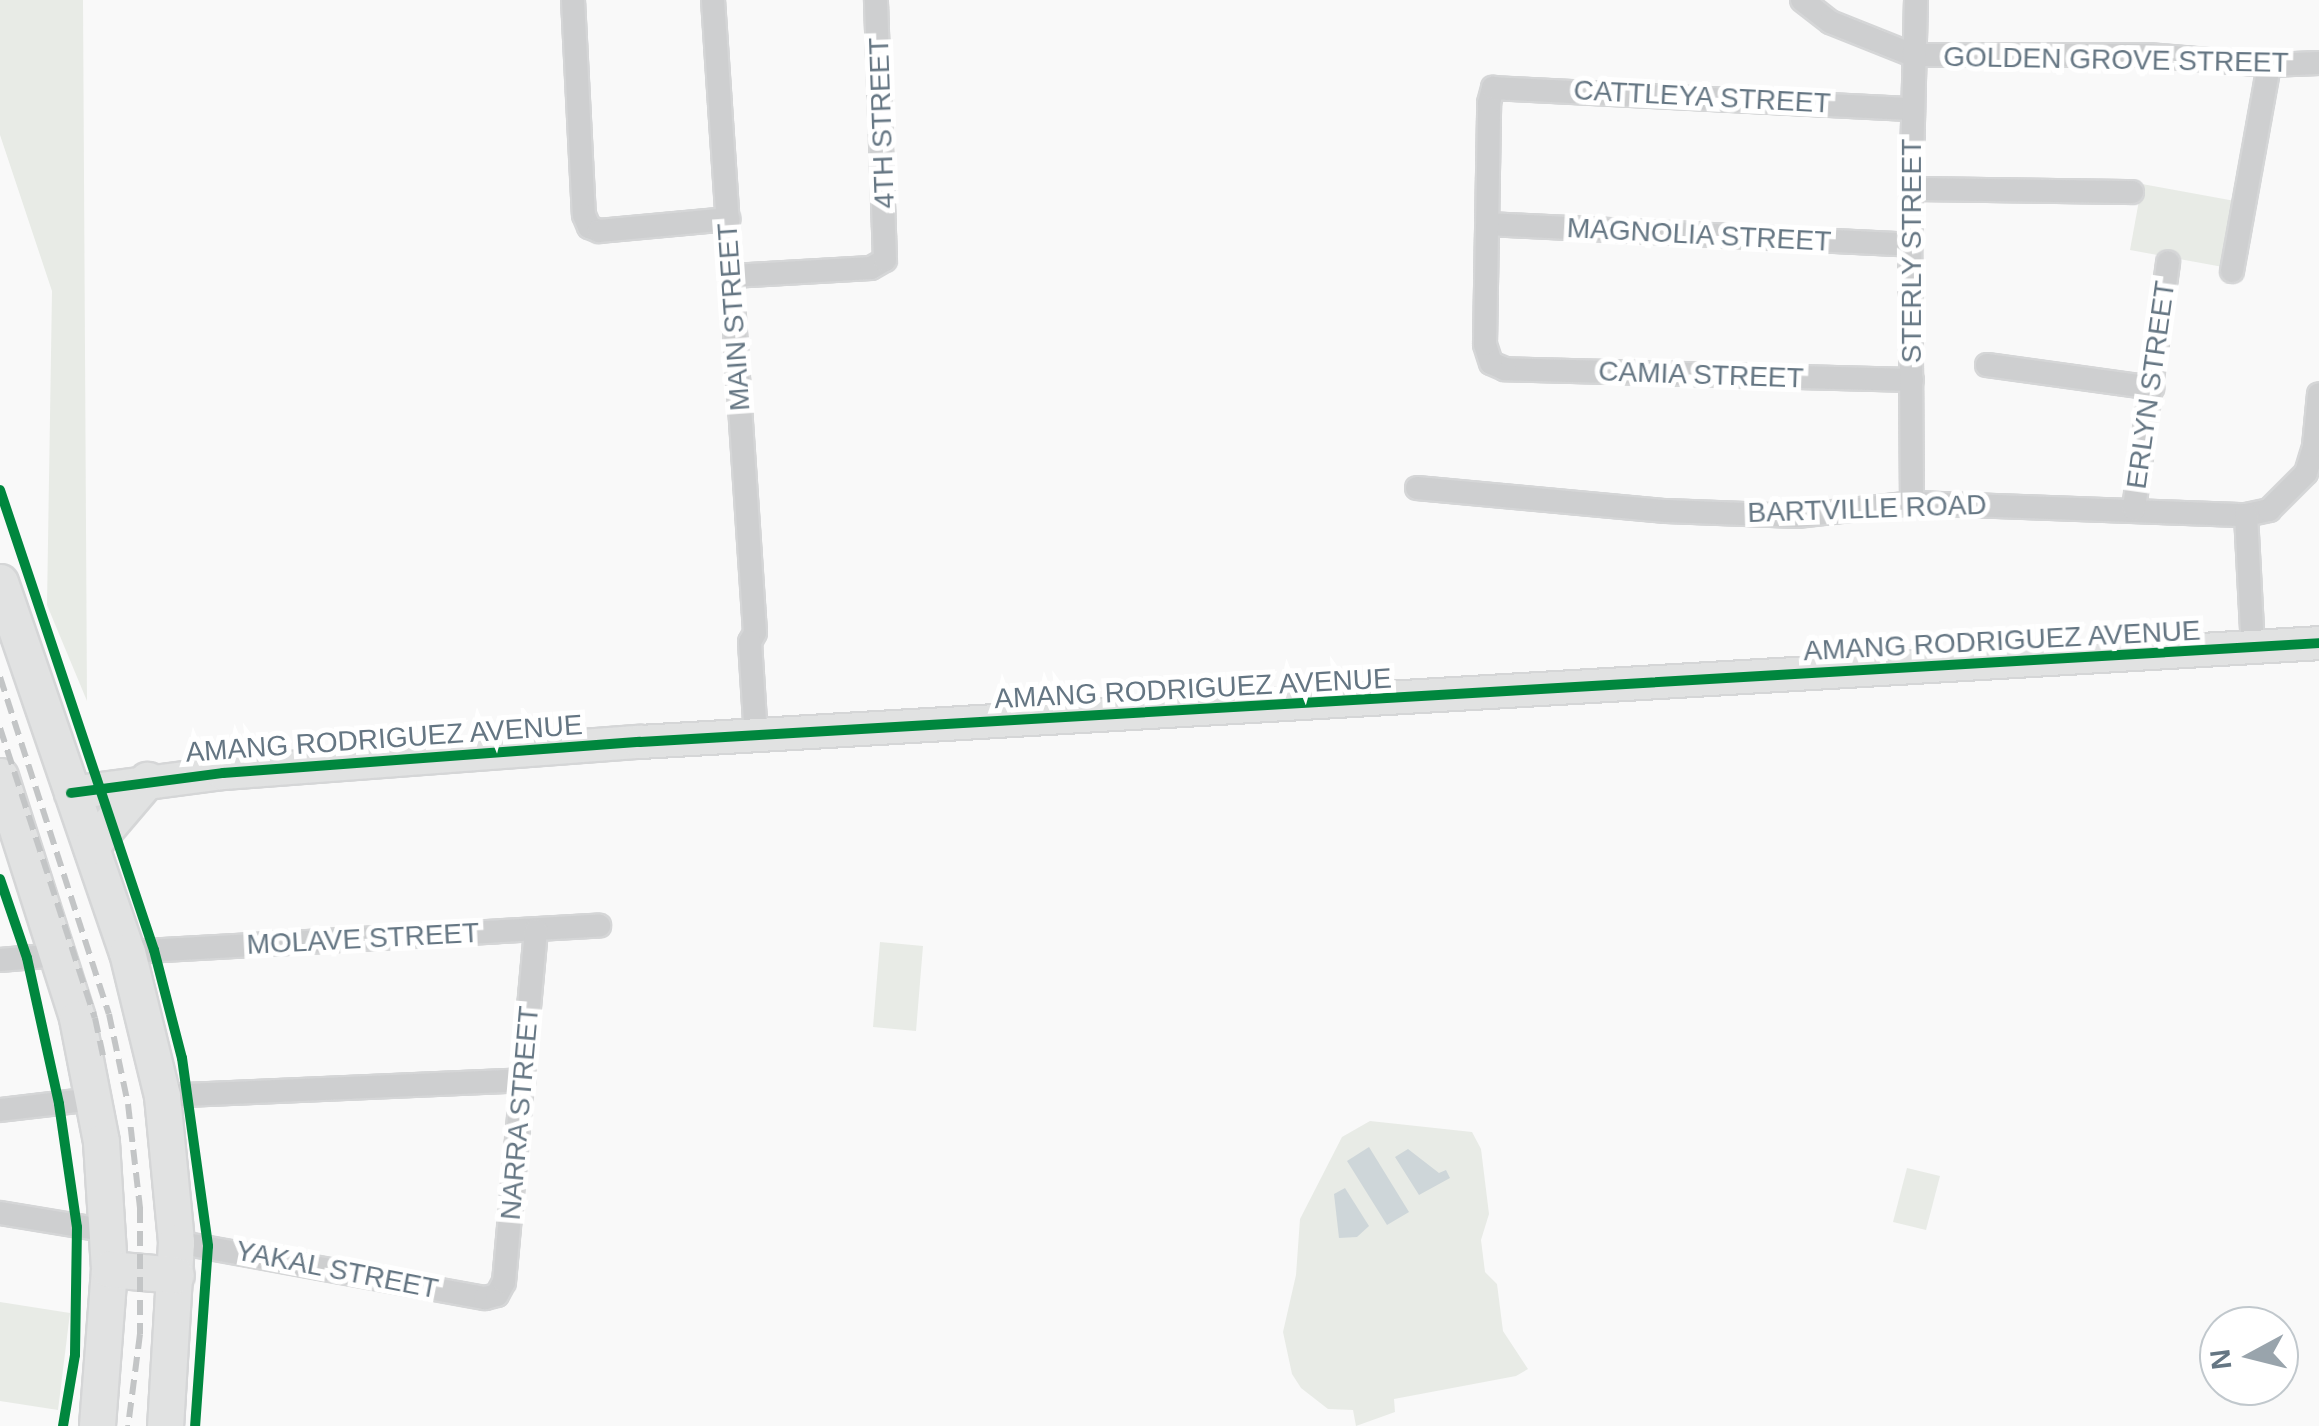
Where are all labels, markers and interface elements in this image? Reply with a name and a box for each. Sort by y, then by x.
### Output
street label: 4TH STREET [862,37,902,209]
street label: GOLDEN GROVE STREET [1943,40,2289,80]
street label: CATTLEYA STREET [1572,73,1832,121]
street label: STERLY STREET [1895,138,1929,364]
street label: MAGNOLIA STREET [1565,211,1833,259]
street label: MAIN STREET [711,222,757,412]
street label: ERLYN STREET [2120,279,2182,491]
street label: CAMIA STREET [1597,355,1805,395]
street label: BARTVILLE ROAD [1747,488,1987,530]
street label: AMANG RODRIGUEZ AVENUE [1802,614,2202,668]
street label: AMANG RODRIGUEZ AVENUE [993,662,1393,716]
street label: AMANG RODRIGUEZ AVENUE [184,708,584,770]
street label: MOLAVE STREET [246,916,480,962]
street label: NARRA STREET [494,1004,546,1222]
street label: YAKAL STREET [232,1234,442,1306]
north arrow [2199,1306,2299,1406]
text: N [2204,1348,2237,1371]

